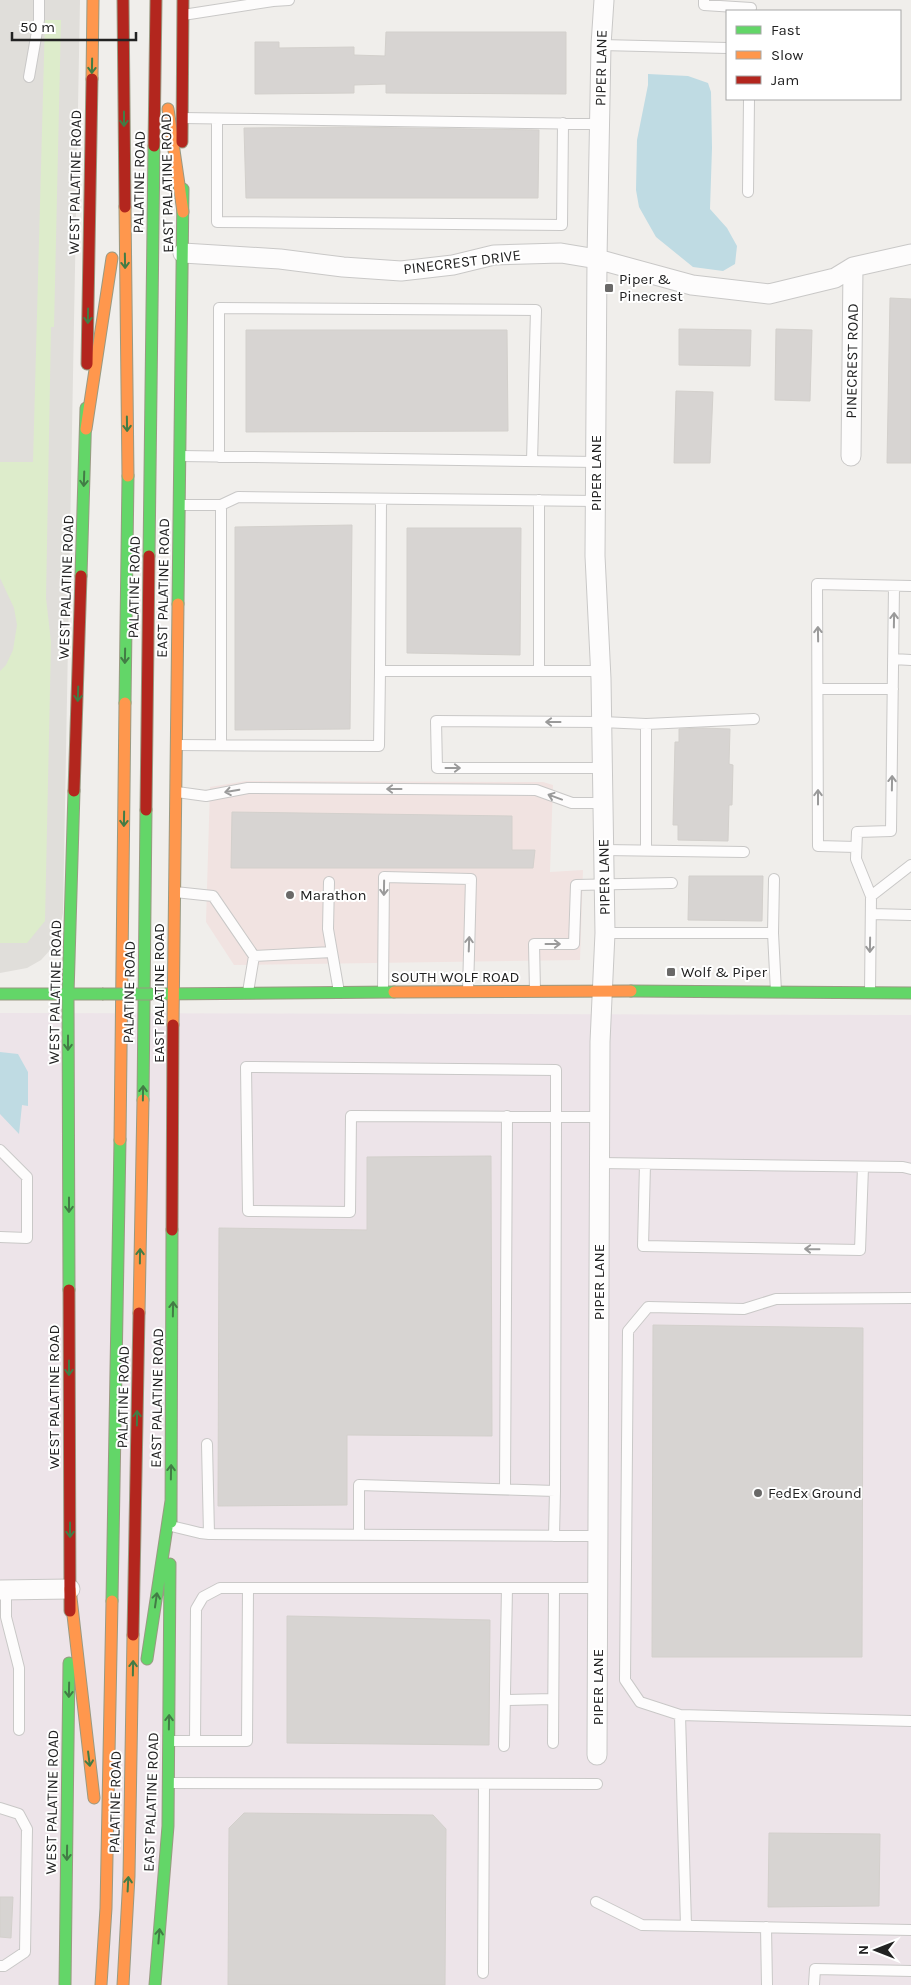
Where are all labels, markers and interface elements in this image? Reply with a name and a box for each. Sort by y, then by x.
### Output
scale bar [12,10,136,42]
legend [726,10,901,100]
text: 50 m [20,18,55,36]
text: Fast [771,21,801,39]
street label: PIPER LANE [591,30,611,106]
text: Slow [771,46,803,64]
one-way arrow [87,58,97,74]
text: Jam [771,71,799,89]
street label: WEST PALATINE ROAD [65,110,85,254]
one-way arrow [119,110,129,126]
street label: EAST PALATINE ROAD [157,113,177,253]
street label: PALATINE ROAD [129,130,149,234]
street label: PINECREST DRIVE [402,246,522,278]
one-way arrow [120,253,130,269]
place label: Piper & Pinecrest [619,270,683,305]
marker: Piper & Pinecrest [603,282,615,294]
street label: PINECREST ROAD [842,303,862,419]
one-way arrow [83,308,93,324]
one-way arrow [122,416,132,432]
street label: PIPER LANE [587,435,605,511]
one-way arrow [79,470,89,486]
street label: WEST PALATINE ROAD [54,514,78,660]
street label: EAST PALATINE ROAD [153,518,173,658]
street label: PALATINE ROAD [124,535,144,639]
one-way arrow [889,612,898,628]
one-way arrow [813,627,823,643]
one-way arrow [121,648,130,664]
one-way arrow [73,685,82,701]
one-way arrow [545,717,562,727]
one-way arrow [445,763,461,773]
one-way arrow [887,775,896,791]
one-way arrow [386,784,402,794]
one-way arrow [224,787,240,796]
one-way arrow [813,789,823,806]
one-way arrow [548,792,563,801]
one-way arrow [119,811,128,827]
street label: PIPER LANE [594,839,614,915]
one-way arrow [379,880,389,896]
place label: Marathon [300,886,367,904]
marker: Marathon [284,889,296,901]
street label: WEST PALATINE ROAD [45,920,65,1064]
street label: EAST PALATINE ROAD [150,923,168,1063]
one-way arrow [464,936,474,952]
one-way arrow [865,936,875,953]
one-way arrow [545,939,561,949]
street label: PALATINE ROAD [119,940,139,1044]
place label: Wolf & Piper [681,963,768,981]
marker: Wolf & Piper [665,966,677,978]
street label: SOUTH WOLF ROAD [391,968,519,986]
one-way arrow [63,1034,73,1050]
one-way arrow [138,1086,148,1102]
one-way arrow [64,1196,74,1213]
street label: PIPER LANE [590,1244,608,1320]
one-way arrow [804,1244,820,1254]
one-way arrow [135,1248,145,1264]
one-way arrow [168,1302,178,1318]
street label: WEST PALATINE ROAD [45,1325,63,1469]
street label: EAST PALATINE ROAD [147,1328,167,1468]
street label: PALATINE ROAD [113,1345,133,1449]
one-way arrow [64,1359,74,1375]
one-way arrow [133,1411,142,1427]
one-way arrow [166,1464,176,1480]
place label: FedEx Ground [768,1484,862,1502]
marker: FedEx Ground [752,1487,764,1499]
one-way arrow [65,1522,75,1538]
one-way arrow [151,1593,161,1609]
street label: PIPER LANE [589,1649,607,1725]
one-way arrow [128,1661,138,1677]
one-way arrow [64,1682,74,1698]
one-way arrow [164,1714,174,1730]
street label: WEST PALATINE ROAD [42,1730,62,1874]
street label: EAST PALATINE ROAD [140,1732,162,1872]
street label: PALATINE ROAD [105,1750,125,1854]
one-way arrow [84,1751,94,1767]
one-way arrow [62,1844,72,1860]
one-way arrow [124,1876,133,1892]
north arrow [851,1925,901,1975]
one-way arrow [154,1929,163,1945]
text: N [855,1945,872,1955]

